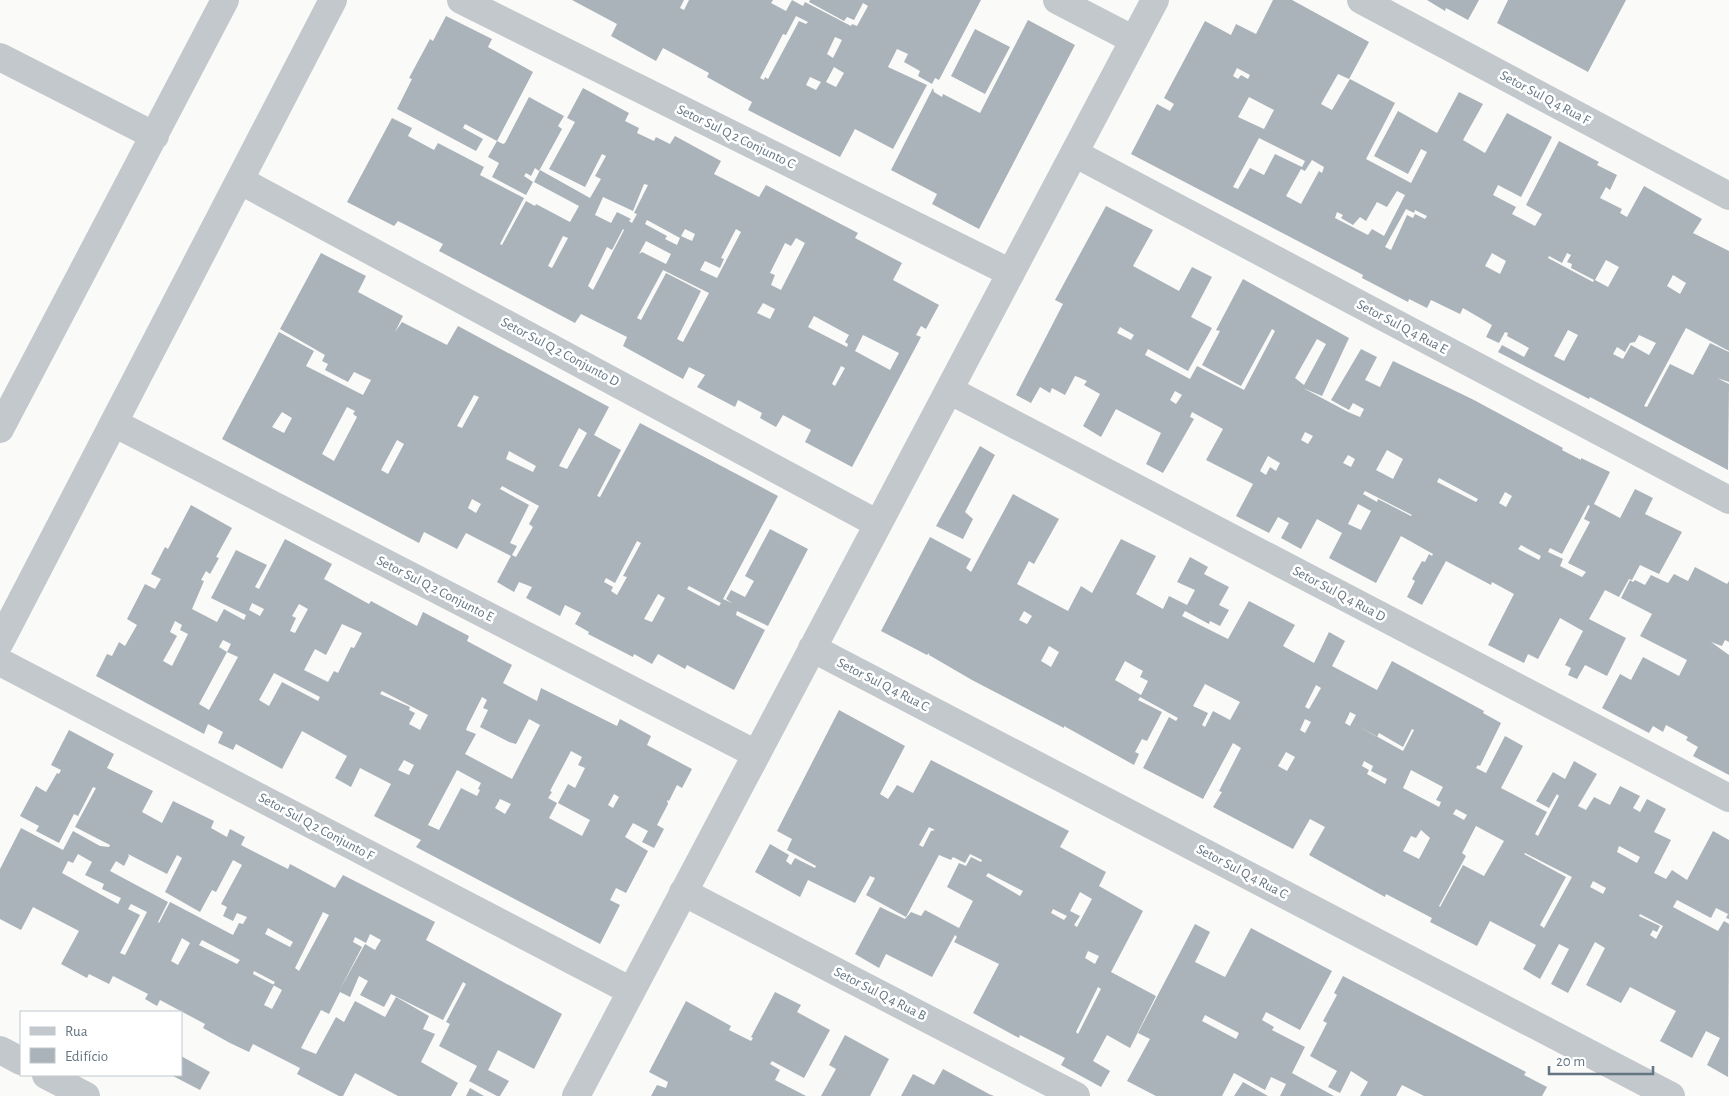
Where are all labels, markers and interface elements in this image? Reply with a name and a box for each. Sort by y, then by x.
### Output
street label: Setor Sul Q 4 Rua F [1498,68,1593,128]
street label: Setor Sul Q 2 Conjunto C [675,102,797,172]
street label: Setor Sul Q 4 Rua E [1354,297,1450,357]
street label: Setor Sul Q 2 Conjunto D [499,315,621,389]
street label: Setor Sul Q 2 Conjunto E [374,553,496,625]
street label: Setor Sul Q 4 Rua D [1290,564,1388,624]
street label: Setor Sul Q 4 Rua C [835,656,931,714]
street label: Setor Sul Q 2 Conjunto F [256,791,377,864]
street label: Setor Sul Q 4 Rua C [1194,842,1290,902]
street label: Setor Sul Q 4 Rua B [832,965,928,1023]
legend [20,1011,182,1076]
text: Rua [65,1024,88,1039]
scale bar [1549,1044,1653,1076]
text: Edifício [65,1049,108,1064]
text: 20 m [1556,1054,1585,1069]

